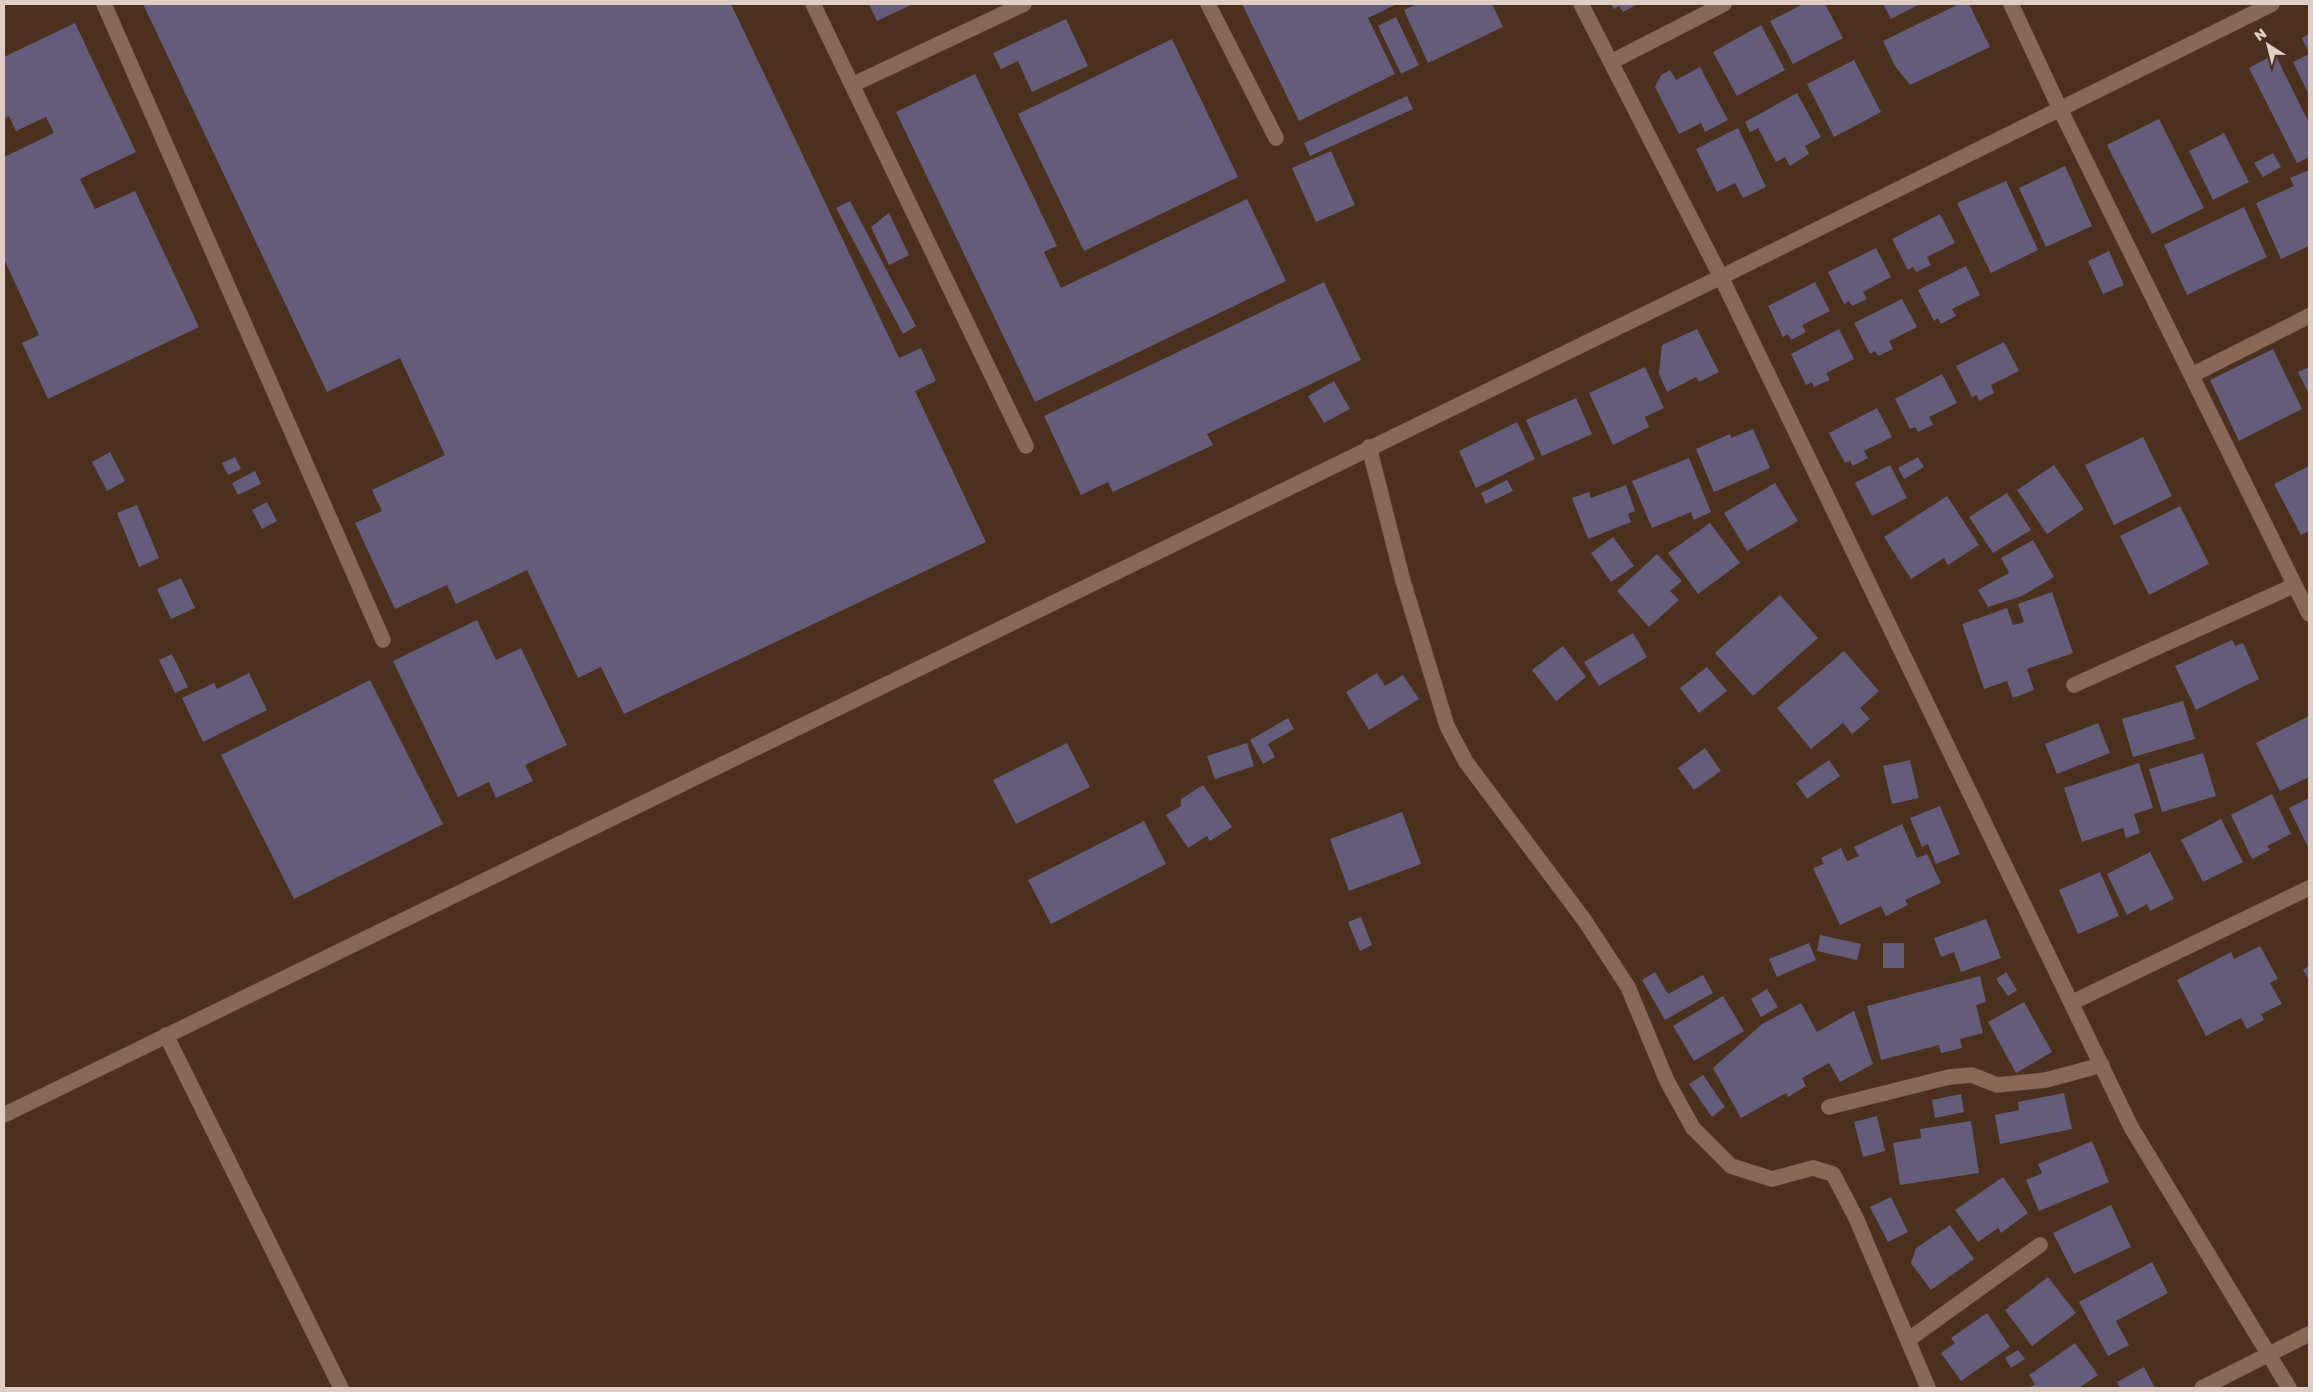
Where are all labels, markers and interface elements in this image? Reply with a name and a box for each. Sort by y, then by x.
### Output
north arrow [2243,20,2293,70]
text: N [2251,24,2269,44]

